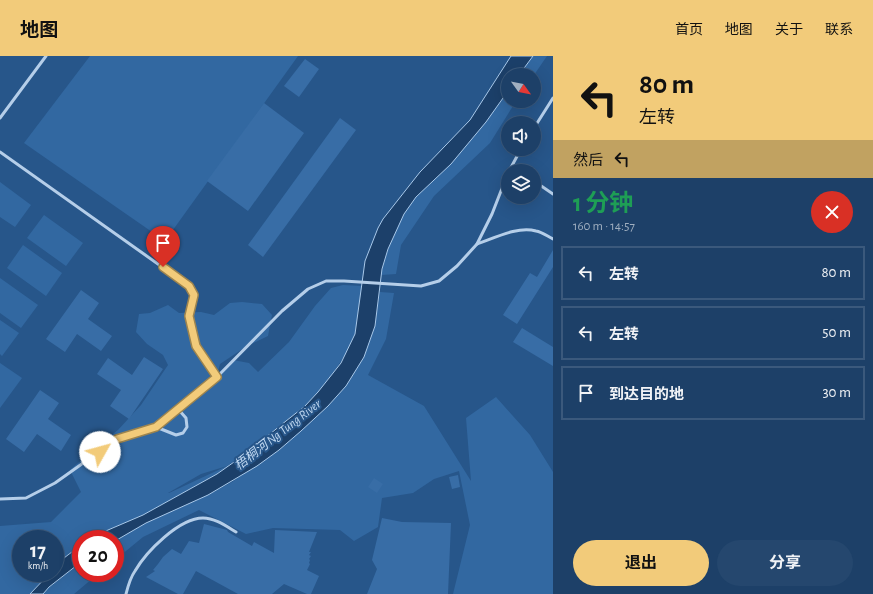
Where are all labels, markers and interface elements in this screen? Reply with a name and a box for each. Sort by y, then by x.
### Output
text: 地图 [20,21,58,40]
text: 首页 [675,23,703,37]
text: 地图 [725,23,753,37]
text: 关于 [775,23,803,37]
text: 联系 [825,23,853,37]
north arrow [501,68,541,108]
map controls [501,68,541,204]
text: 80 m [639,71,694,99]
icon: left [573,72,625,124]
text: 左转 [639,109,675,127]
button: sound [501,116,541,156]
icon: left [611,148,633,170]
text: 然后 [573,153,603,168]
button: layers [501,164,541,204]
button: close [811,191,853,233]
text: 1 分钟 [573,192,633,216]
text: 160 m · 14:57 [573,220,635,233]
pin [146,226,180,267]
icon: arrive [152,232,174,254]
icon: left [575,262,597,284]
text: 80 m [821,265,851,280]
text: 左转 [609,267,639,282]
icon: left [575,322,597,344]
text: 50 m [822,325,851,340]
text: 左转 [609,327,639,342]
icon: arrive [575,382,597,404]
text: 30 m [822,385,851,400]
text: 到达目的地 [609,387,684,402]
water label: 梧桐河 Ng Tung River [232,396,324,473]
position arrow [79,431,121,473]
speed limit sign: 20 [72,530,124,582]
button: 退出 [573,540,709,586]
button: 分享 [717,540,853,586]
text: 17 [30,541,46,561]
text: km/h [28,561,48,571]

